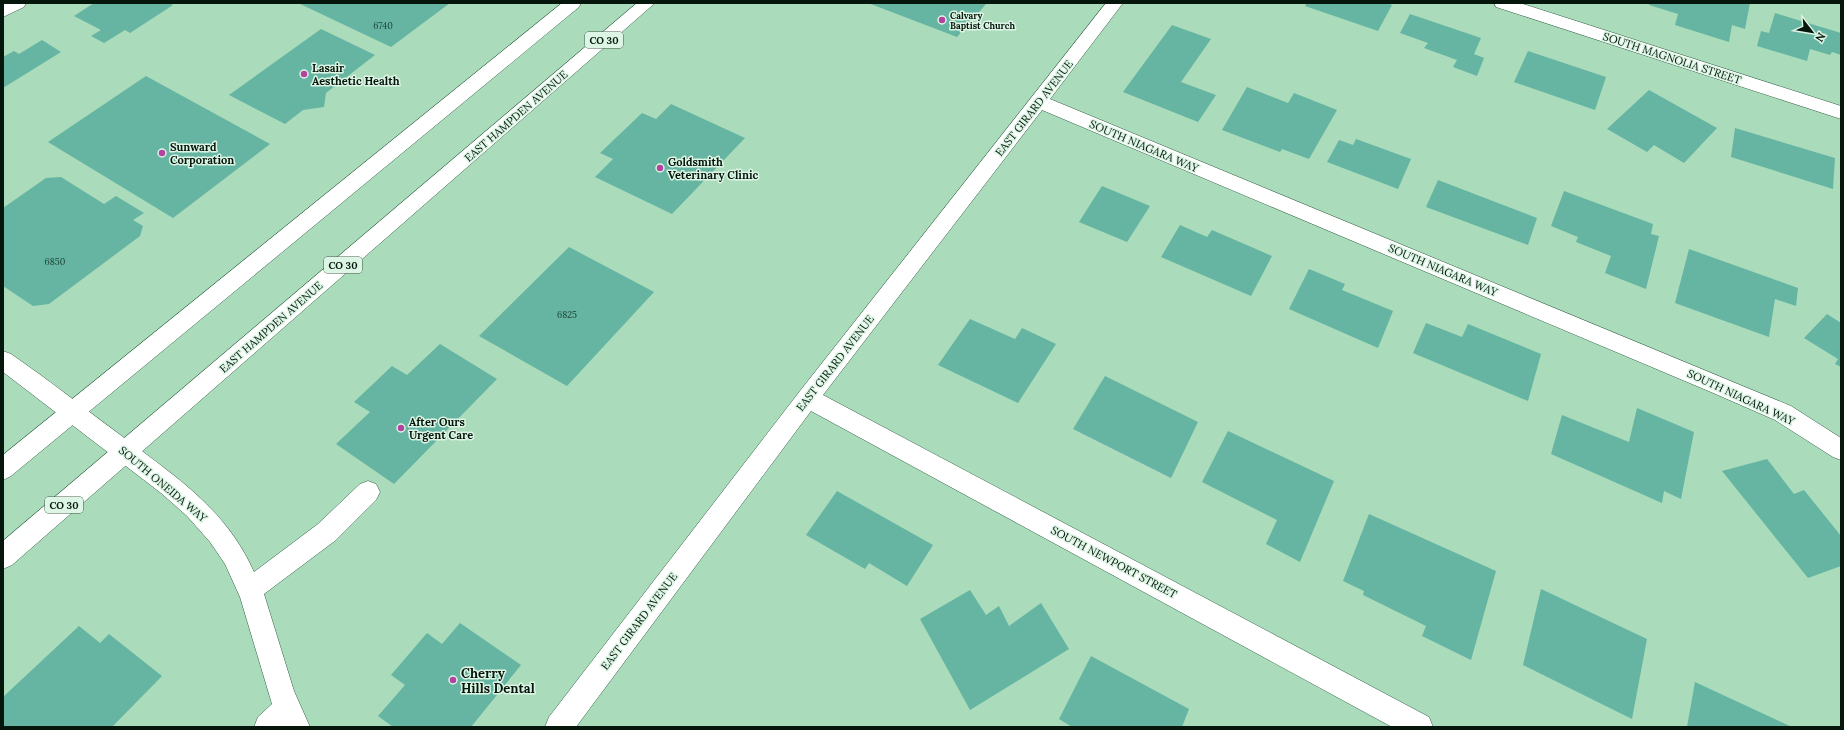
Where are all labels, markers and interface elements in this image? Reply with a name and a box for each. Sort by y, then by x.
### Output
place label: Calvary Baptist Church [950,10,1015,31]
north arrow [1792,12,1832,52]
marker: Calvary Baptist Church [937,15,947,25]
house number: 6740 [373,20,393,31]
street label: SOUTH MAGNOLIA STREET [1601,29,1743,87]
text: N [1812,30,1829,45]
road number: CO 30 [585,32,623,48]
street label: EAST GIRARD AVENUE [992,57,1076,159]
place label: Lasair Aesthetic Health [312,61,400,88]
street label: EAST HAMPDEN AVENUE [461,67,571,165]
marker: Lasair Aesthetic Health [299,69,309,79]
street label: SOUTH NIAGARA WAY [1087,117,1202,176]
place label: Sunward Corporation [170,140,234,167]
marker: Sunward Corporation [157,148,167,158]
place label: Goldsmith Veterinary Clinic [668,155,759,182]
marker: Goldsmith Veterinary Clinic [655,163,665,173]
street label: SOUTH NIAGARA WAY [1386,241,1501,300]
house number: 6850 [45,256,66,267]
road number: CO 30 [324,257,362,273]
street label: EAST HAMPDEN AVENUE [216,278,326,376]
house number: 6825 [557,309,577,320]
street label: EAST GIRARD AVENUE [793,312,877,414]
street label: SOUTH NIAGARA WAY [1685,366,1798,429]
place label: After Ours Urgent Care [409,415,473,442]
marker: After Ours Urgent Care [396,423,406,433]
street label: SOUTH ONEIDA WAY [116,443,211,526]
road number: CO 30 [45,497,83,513]
street label: SOUTH NEWPORT STREET [1049,523,1179,601]
street label: EAST GIRARD AVENUE [598,569,680,672]
place label: Cherry Hills Dental [461,665,535,697]
marker: Cherry Hills Dental [448,675,458,685]

